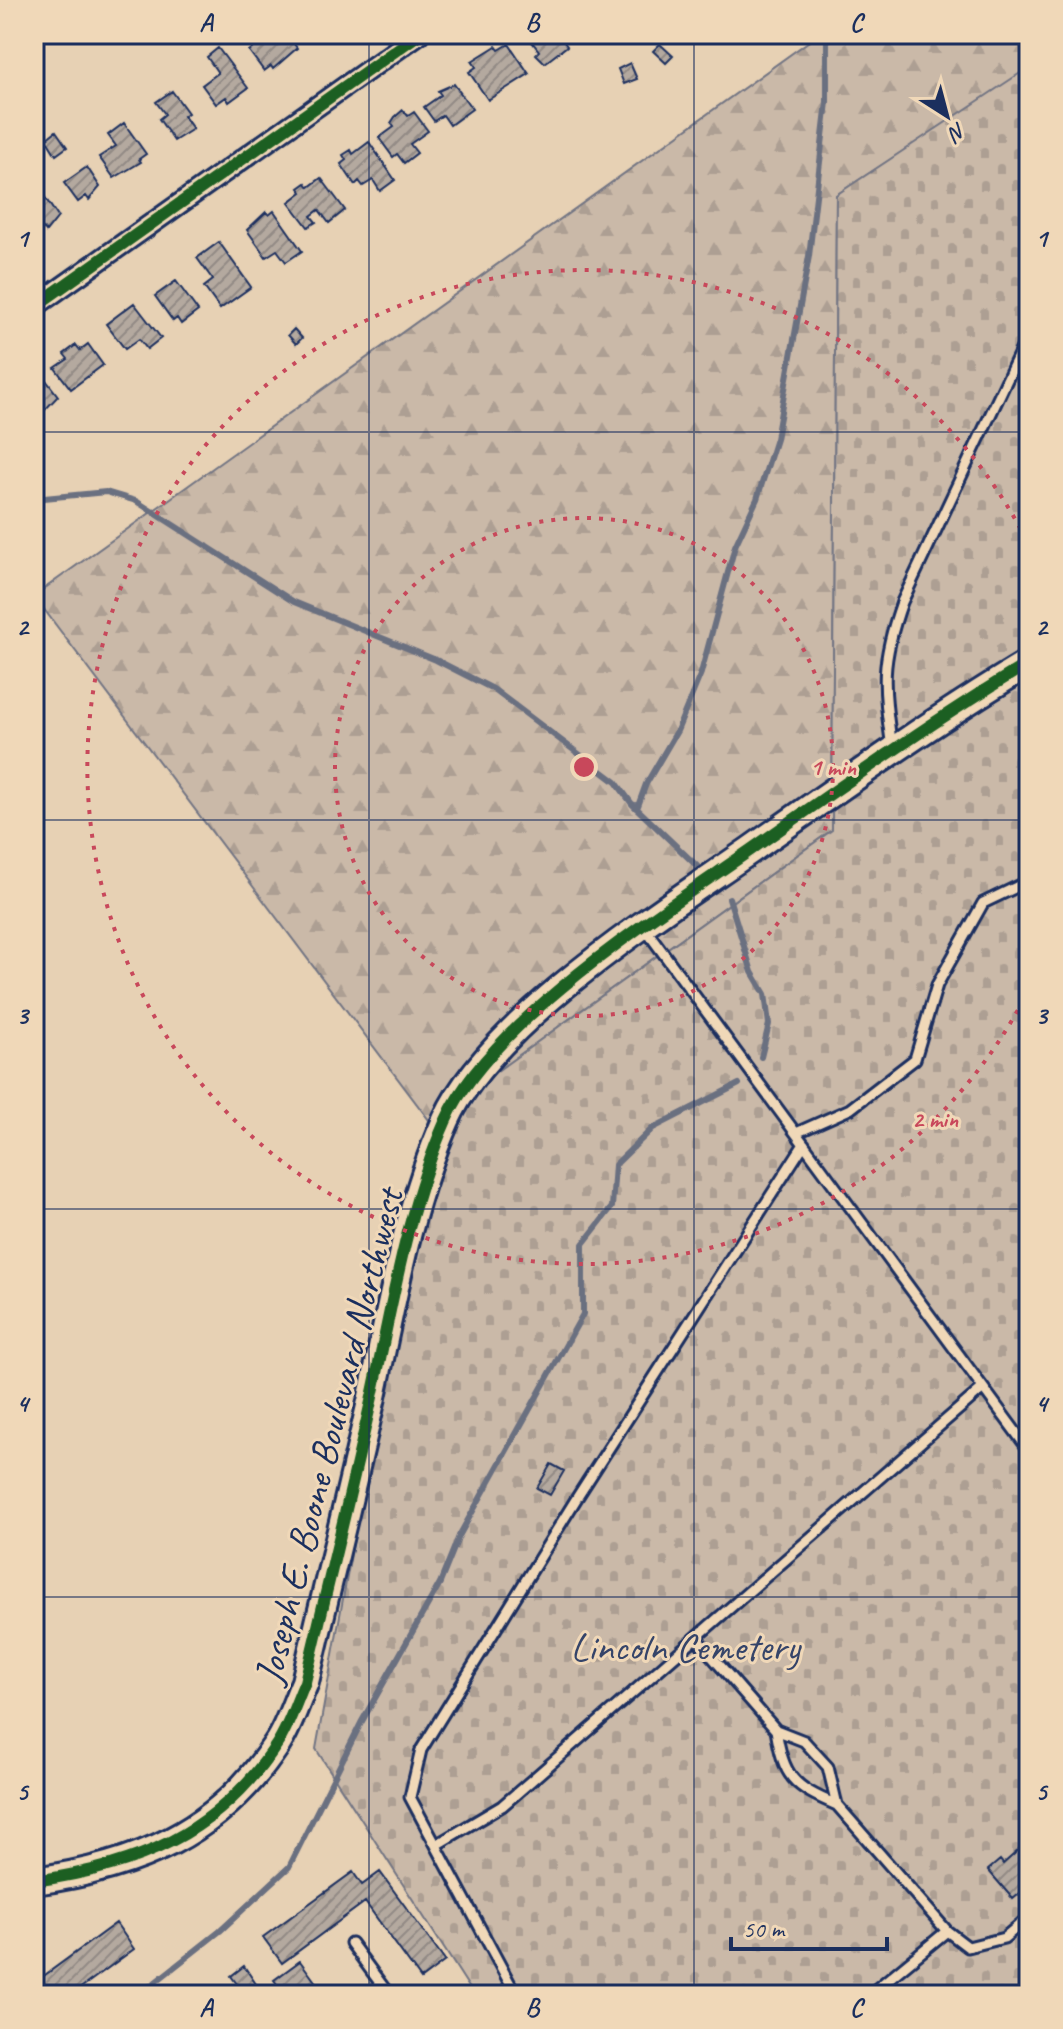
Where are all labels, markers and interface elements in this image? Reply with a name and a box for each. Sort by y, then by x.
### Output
text: A [199,6,214,39]
text: B [525,6,541,39]
text: C [850,6,866,39]
north arrow [907,76,987,156]
text: N [942,116,972,149]
text: 1 [16,222,31,255]
text: 1 [1035,222,1050,255]
text: 2 [16,610,30,643]
text: 2 [1035,610,1049,643]
text: 1 min [810,752,857,782]
centre of rings [570,753,598,781]
text: 3 [16,999,30,1032]
text: 3 [1035,999,1049,1032]
text: 2 min [912,1104,959,1134]
street label: Joseph E. Boone Boulevard Northwest [243,1180,416,1691]
text: 4 [16,1387,31,1420]
text: 4 [1035,1387,1050,1420]
park label: Lincoln Cemetery [570,1622,802,1672]
text: 5 [16,1775,30,1808]
text: 5 [1035,1775,1049,1808]
scale bar [731,1901,887,1951]
text: 50 m [743,1914,786,1944]
text: A [199,1991,214,2024]
text: B [525,1991,541,2024]
text: C [850,1991,866,2024]

